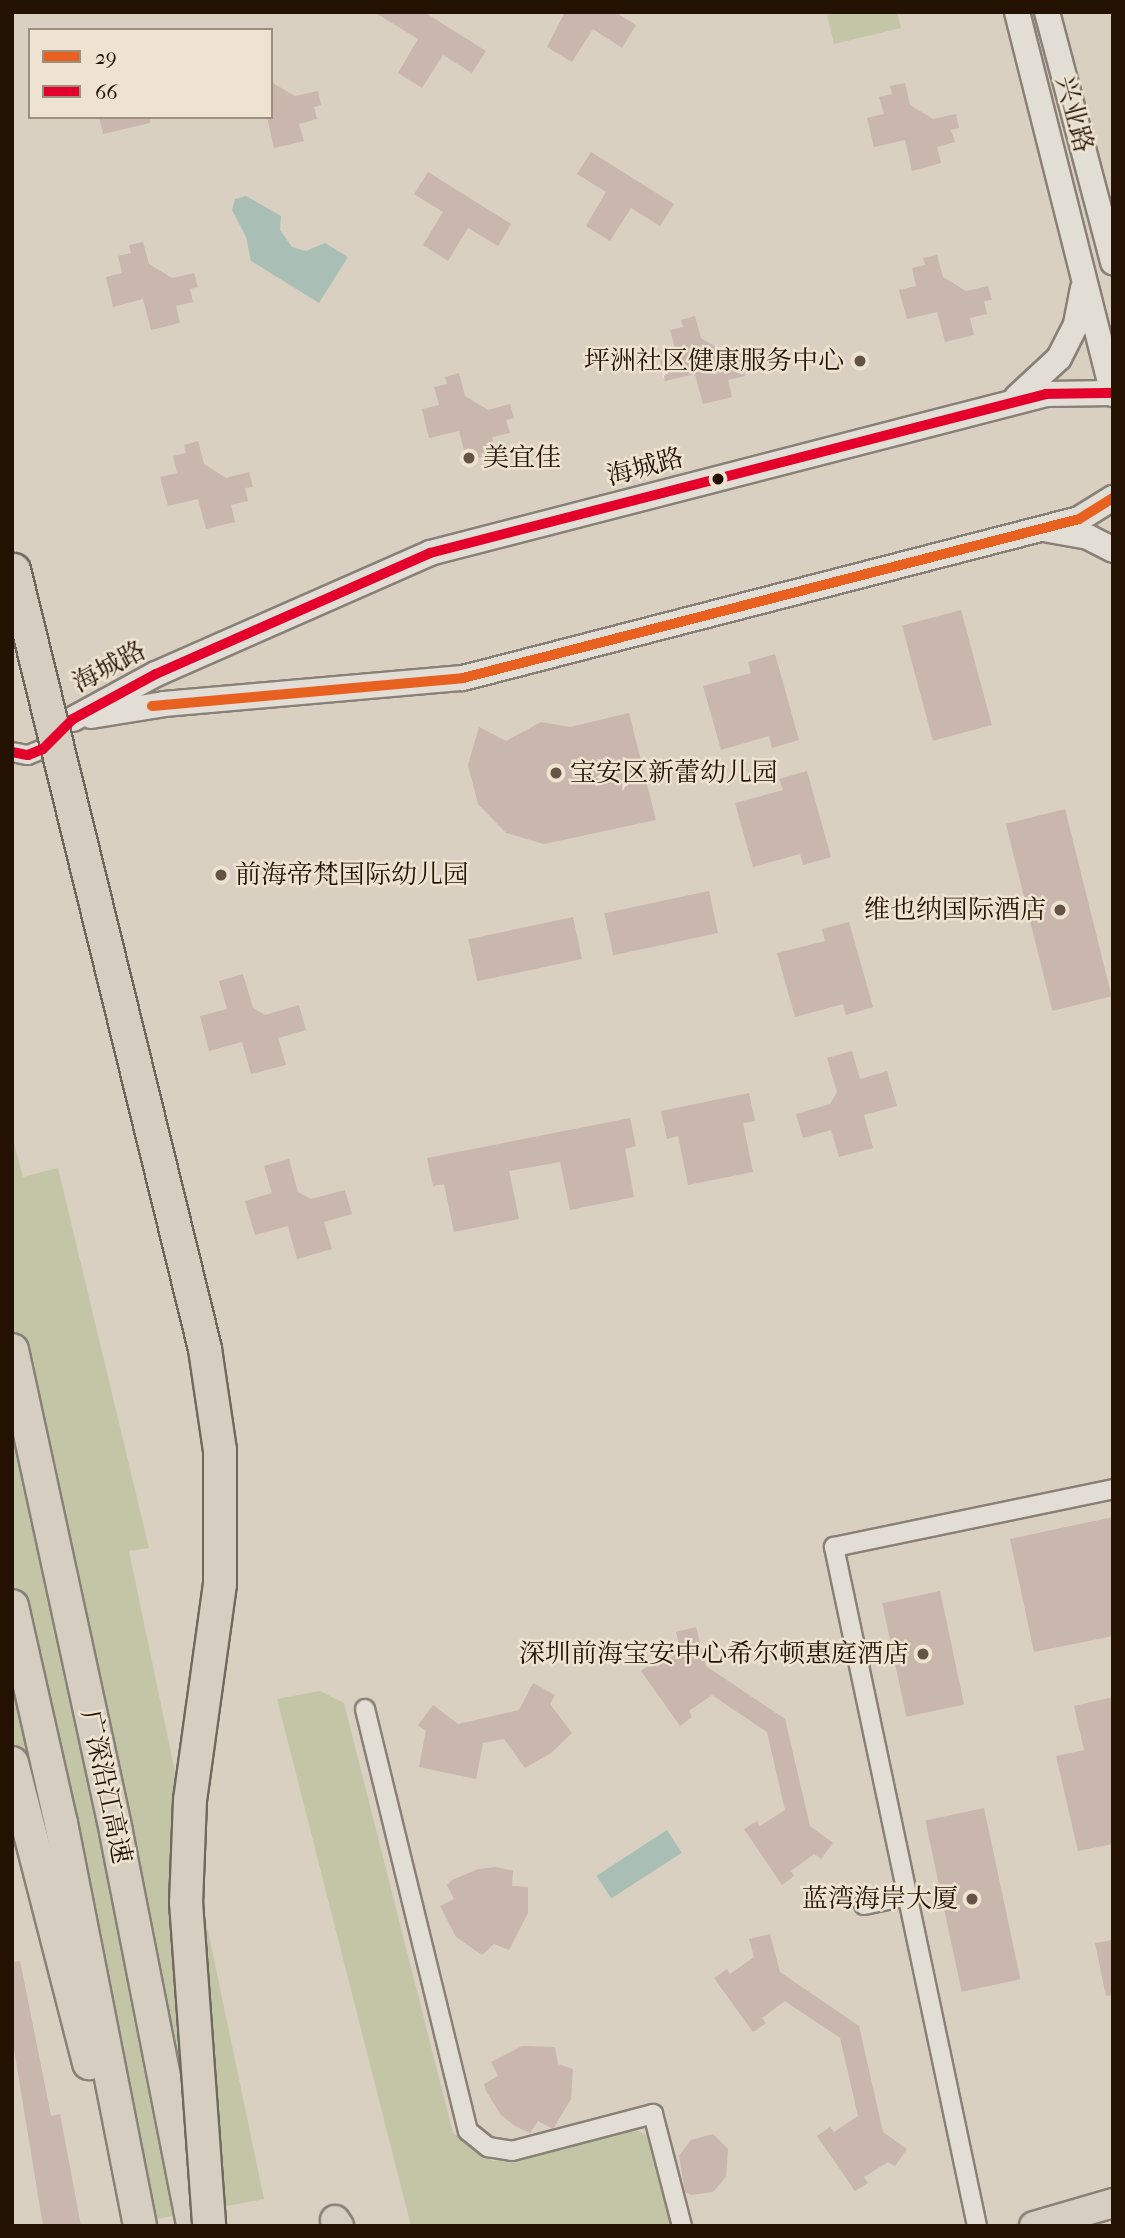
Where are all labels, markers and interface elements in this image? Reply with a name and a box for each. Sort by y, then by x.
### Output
legend [28,28,273,119]
text: 29 [95,45,117,69]
street label: 兴业路 [1049,72,1099,156]
text: 66 [95,80,118,104]
place label: 坪洲社区健康服务中心 [584,345,844,377]
marker: 坪洲社区健康服务中心 [850,351,870,371]
place label: 美宜佳 [483,442,561,474]
street label: 海城路 [603,442,687,492]
marker: 美宜佳 [461,450,477,466]
unlabelled marker [711,472,725,486]
street label: 海城路 [67,635,151,699]
place label: 宝安区新蕾幼儿园 [570,757,778,789]
marker: 宝安区新蕾幼儿园 [548,765,564,781]
place label: 前海帝梵国际幼儿园 [235,859,469,891]
marker: 前海帝梵国际幼儿园 [213,867,229,883]
place label: 维也纳国际酒店 [864,894,1046,926]
marker: 维也纳国际酒店 [1052,902,1068,918]
place label: 深圳前海宝安中心希尔顿惠庭酒店 [519,1638,909,1670]
marker: 深圳前海宝安中心希尔顿惠庭酒店 [915,1646,931,1662]
street label: 广深沿江高速 [75,1707,137,1867]
place label: 蓝湾海岸大厦 [802,1883,958,1915]
marker: 蓝湾海岸大厦 [964,1891,980,1907]

